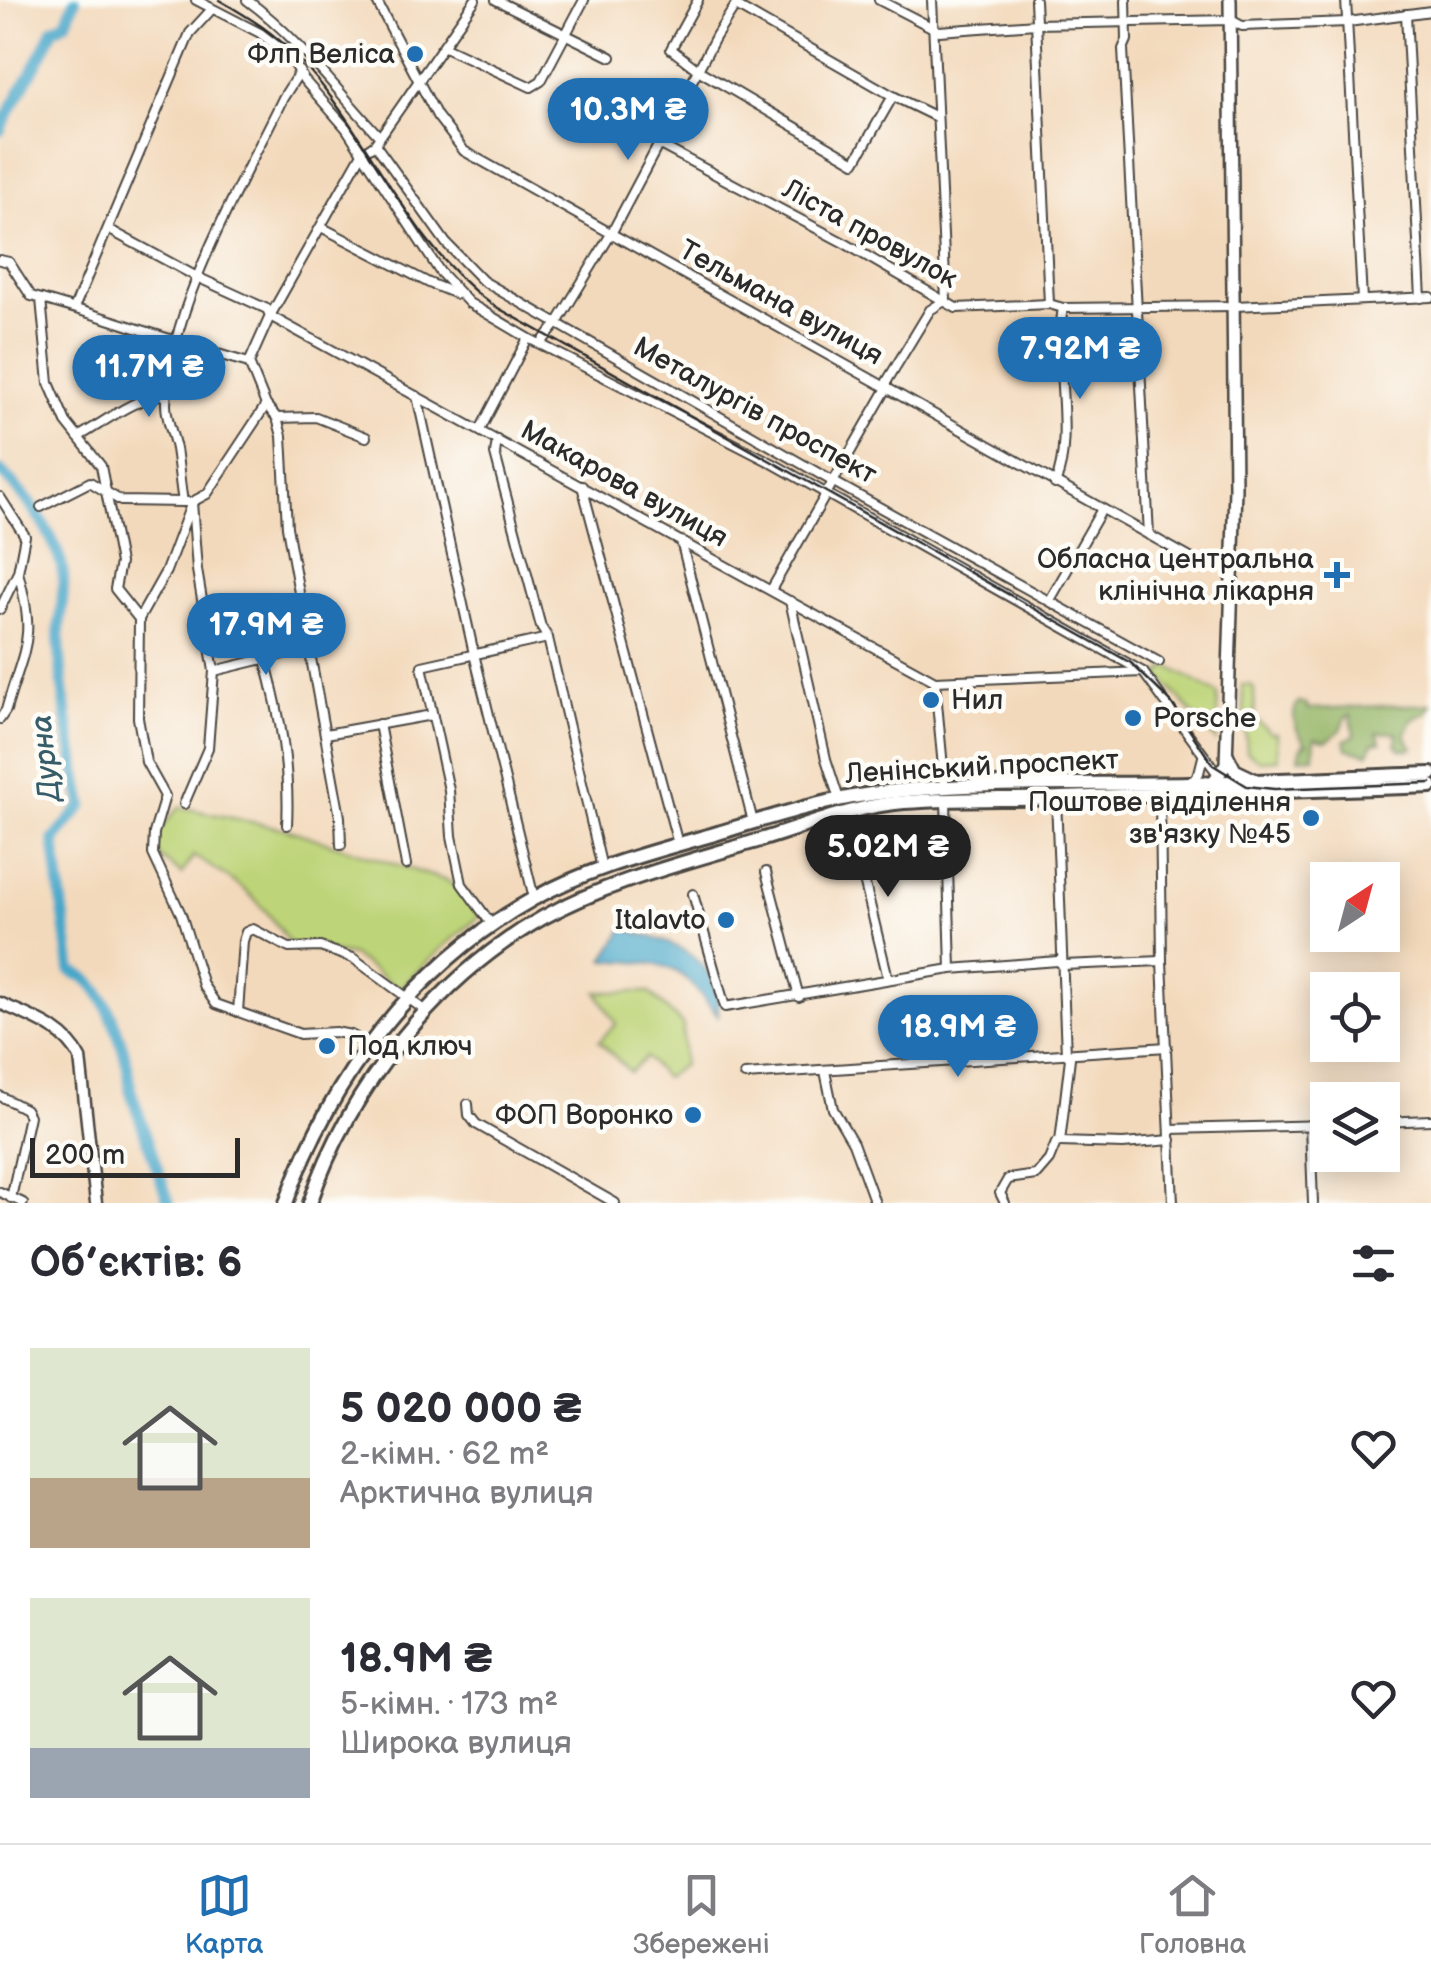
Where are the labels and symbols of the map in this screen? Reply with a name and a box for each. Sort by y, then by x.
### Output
place label: Флп Веліса [247,38,395,71]
marker: Флп Веліса [404,43,426,65]
pin: 10.3M ₴ [536,78,720,163]
street label: Ліста провулок [776,172,963,296]
street label: Тельмана вулиця [673,233,889,373]
pin: 7.92M ₴ [988,317,1172,402]
street label: Металургів проспект [628,330,882,492]
pin: 11.7M ₴ [57,335,241,420]
street label: Макарова вулиця [515,414,733,554]
place label: Обласна центральна клінічна лікарня [1037,543,1314,608]
marker: Обласна центральна клінічна лікарня [1324,562,1350,588]
pin: 17.9M ₴ [174,593,358,678]
place label: Нил [951,684,1003,717]
marker: Нил [920,689,942,711]
place label: Porsche [1153,702,1256,735]
marker: Porsche [1122,707,1144,729]
water label: Дурна [24,713,69,805]
street label: Ленінський проспект [843,743,1120,791]
place label: Поштове відділення зв'язку №45 [1028,786,1291,851]
marker: Поштове відділення зв'язку №45 [1300,807,1322,829]
pin: 5.02M ₴ [796,815,980,900]
north arrow [1310,862,1400,952]
place label: Italavto [615,904,706,937]
marker: Italavto [715,909,737,931]
pin: 18.9M ₴ [866,995,1050,1080]
place label: Под ключ [347,1030,473,1063]
marker: Под ключ [316,1035,338,1057]
place label: ФОП Воронко [495,1099,673,1132]
marker: ФОП Воронко [682,1104,704,1126]
scale bar [30,1133,240,1178]

